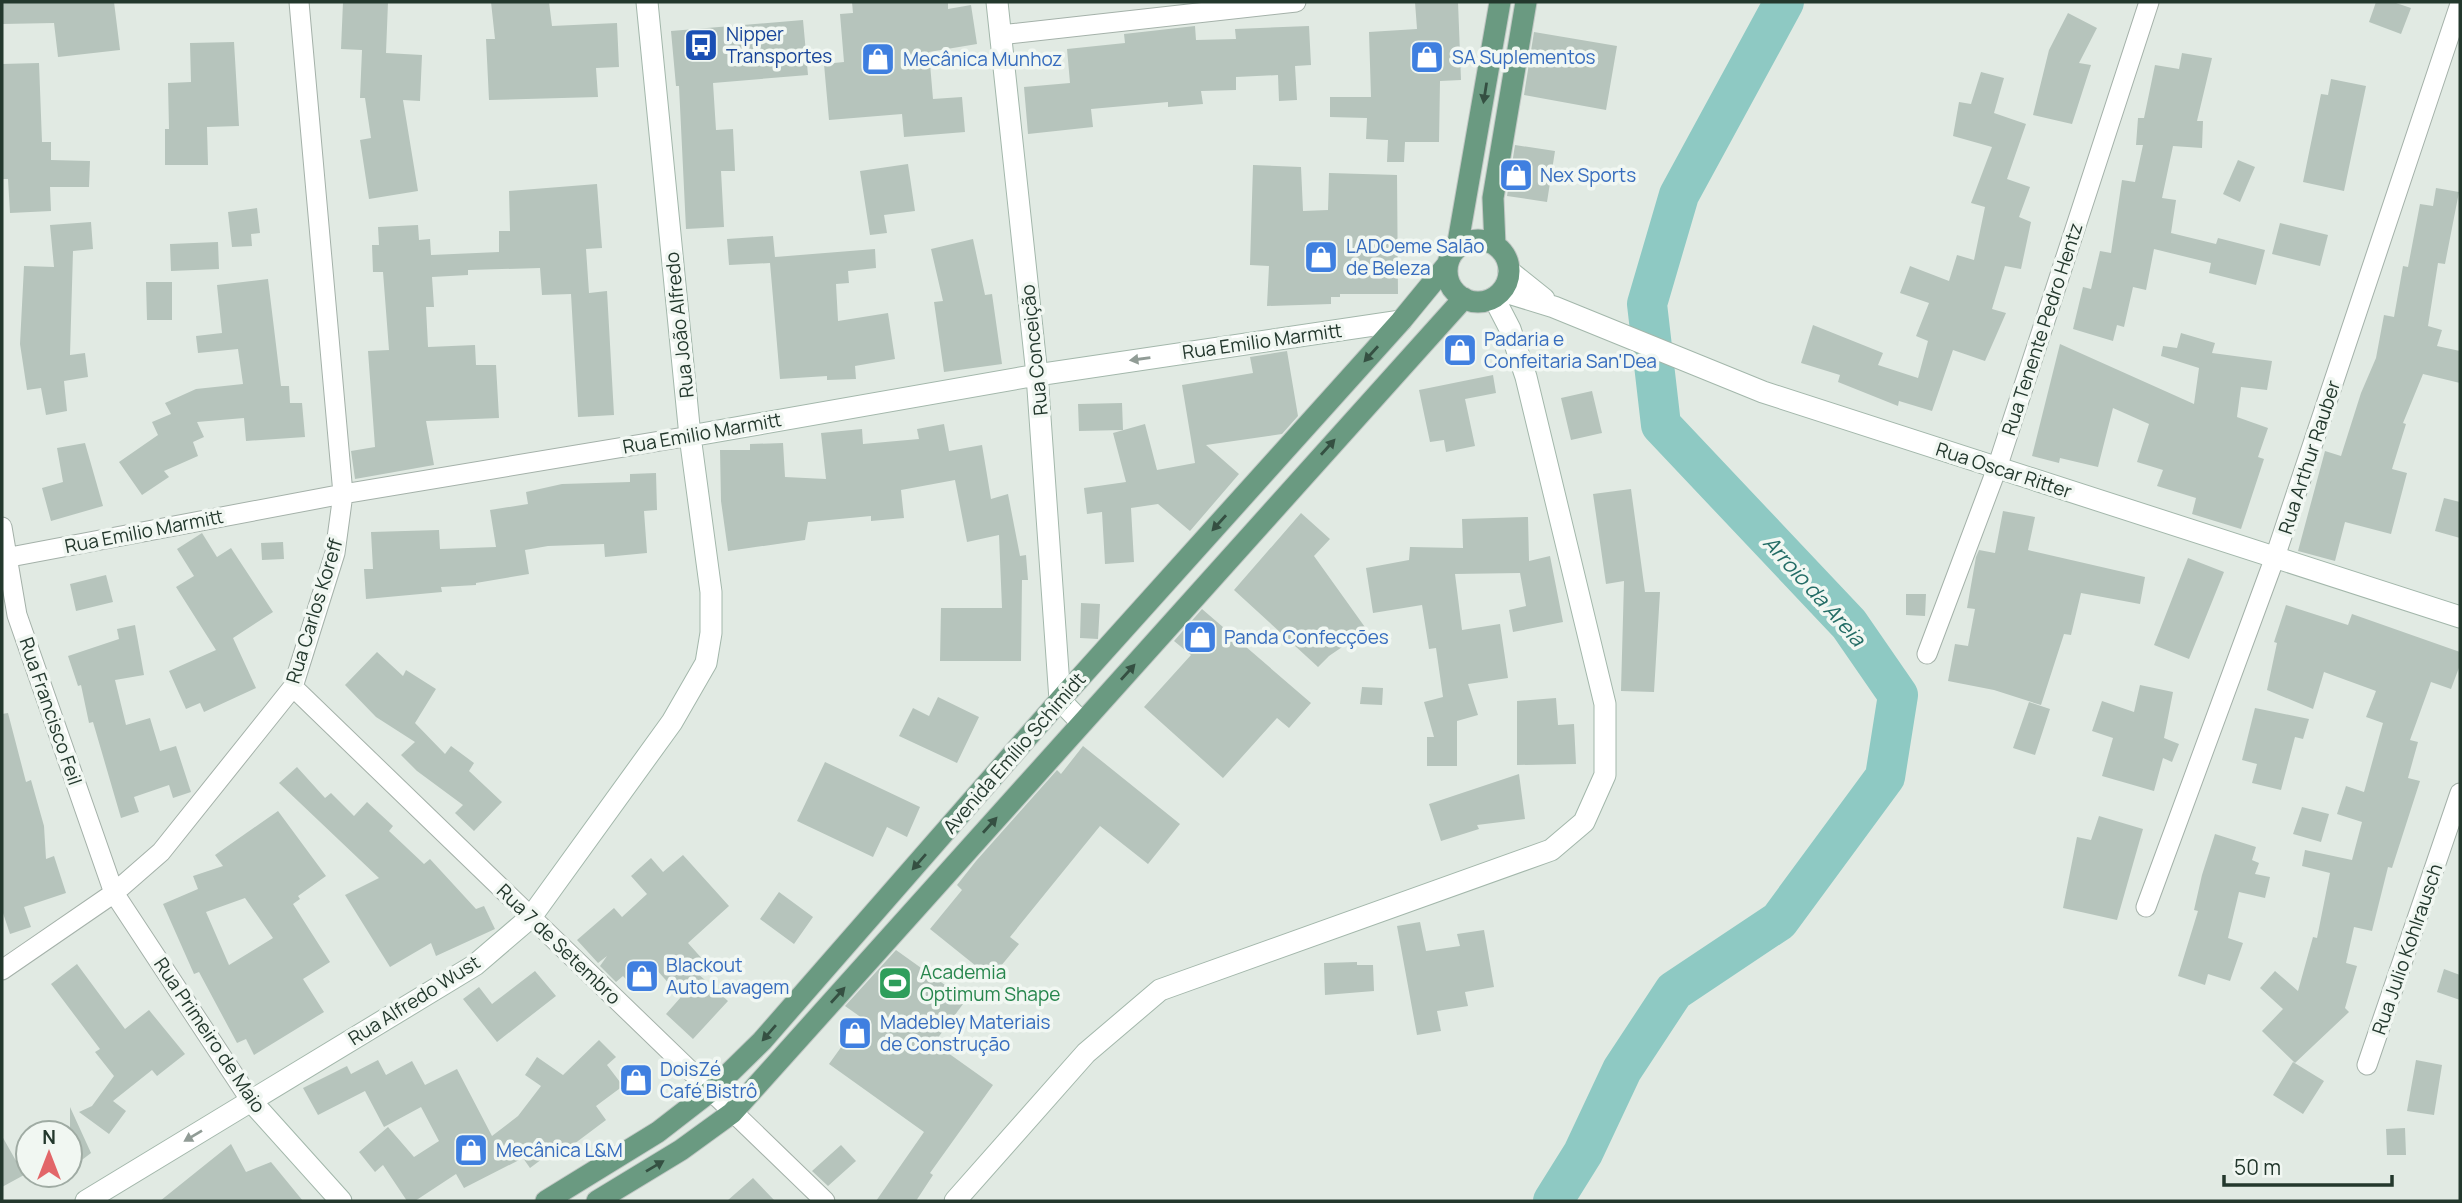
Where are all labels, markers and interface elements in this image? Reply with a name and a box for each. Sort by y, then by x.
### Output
place label: Nipper Transportes [726,21,832,69]
bus stop icon: Nipper Transportes [682,26,720,64]
shop icon: SA Suplementos [1408,38,1446,76]
shop icon: Mecânica Munhoz [859,40,897,78]
place label: SA Suplementos [1452,44,1596,70]
place label: Mecânica Munhoz [903,46,1062,72]
one-way arrow [1479,82,1490,104]
shop icon: Nex Sports [1497,156,1535,194]
place label: Nex Sports [1540,162,1636,188]
street label: Rua Tenente Pedro Hentz [1995,219,2089,439]
place label: LADOeme Salão de Beleza [1346,233,1485,281]
shop icon: LADOeme Salão de Beleza [1302,238,1340,276]
street label: Rua João Alfredo [658,251,700,399]
street label: Rua Conceição [1014,283,1054,417]
street label: Rua Emilio Marmitt [1181,317,1343,365]
place label: Padaria e Confeitaria San'Dea [1484,326,1657,374]
shop icon: Padaria e Confeitaria San'Dea [1441,331,1479,369]
one-way arrow [1363,345,1379,363]
one-way arrow [1129,354,1151,365]
street label: Rua Arthur Rauber [2272,377,2346,537]
street label: Rua Emilio Marmitt [621,406,783,460]
street label: Rua Oscar Ritter [1933,436,2075,504]
one-way arrow [1320,438,1336,456]
street label: Rua Emilio Marmitt [63,503,225,559]
one-way arrow [1211,514,1227,532]
water label: Arroio da Areia [1757,529,1873,653]
street label: Rua Carlos Koreff [280,535,348,687]
shop icon: Panda Confecções [1181,618,1219,656]
place label: Panda Confecções [1224,624,1389,650]
street label: Rua Francisco Feil [14,634,88,788]
one-way arrow [1120,663,1136,681]
street label: Avenida Emílio Schimidt [937,667,1091,839]
one-way arrow [982,816,998,834]
one-way arrow [911,853,927,870]
street label: Rua Julio Kohlrausch [2366,860,2448,1038]
street label: Rua 7 de Setembro [491,878,627,1010]
street label: Rua Alfredo Wust [343,949,485,1051]
street label: Rua Primeiro de Maio [148,952,272,1118]
place label: Blackout Auto Lavagem [666,952,789,1000]
shop icon: Blackout Auto Lavagem [623,957,661,995]
place label: Academia Optimum Shape [920,959,1060,1007]
sports icon: Academia Optimum Shape [876,964,914,1002]
one-way arrow [830,986,846,1004]
place label: Madebley Materiais de Construção [880,1009,1050,1057]
shop icon: Madebley Materiais de Construção [836,1014,874,1052]
one-way arrow [761,1024,777,1042]
place label: DoisZé Café Bistrô [660,1056,757,1104]
shop icon: DoisZé Café Bistrô [617,1061,655,1099]
north arrow [14,1119,84,1189]
text: N [42,1124,56,1150]
one-way arrow [184,1130,203,1142]
shop icon: Mecânica L&M [452,1131,490,1169]
place label: Mecânica L&M [496,1137,623,1163]
scale bar [2224,1144,2392,1188]
text: 50 m [2234,1153,2281,1181]
one-way arrow [646,1160,665,1172]

